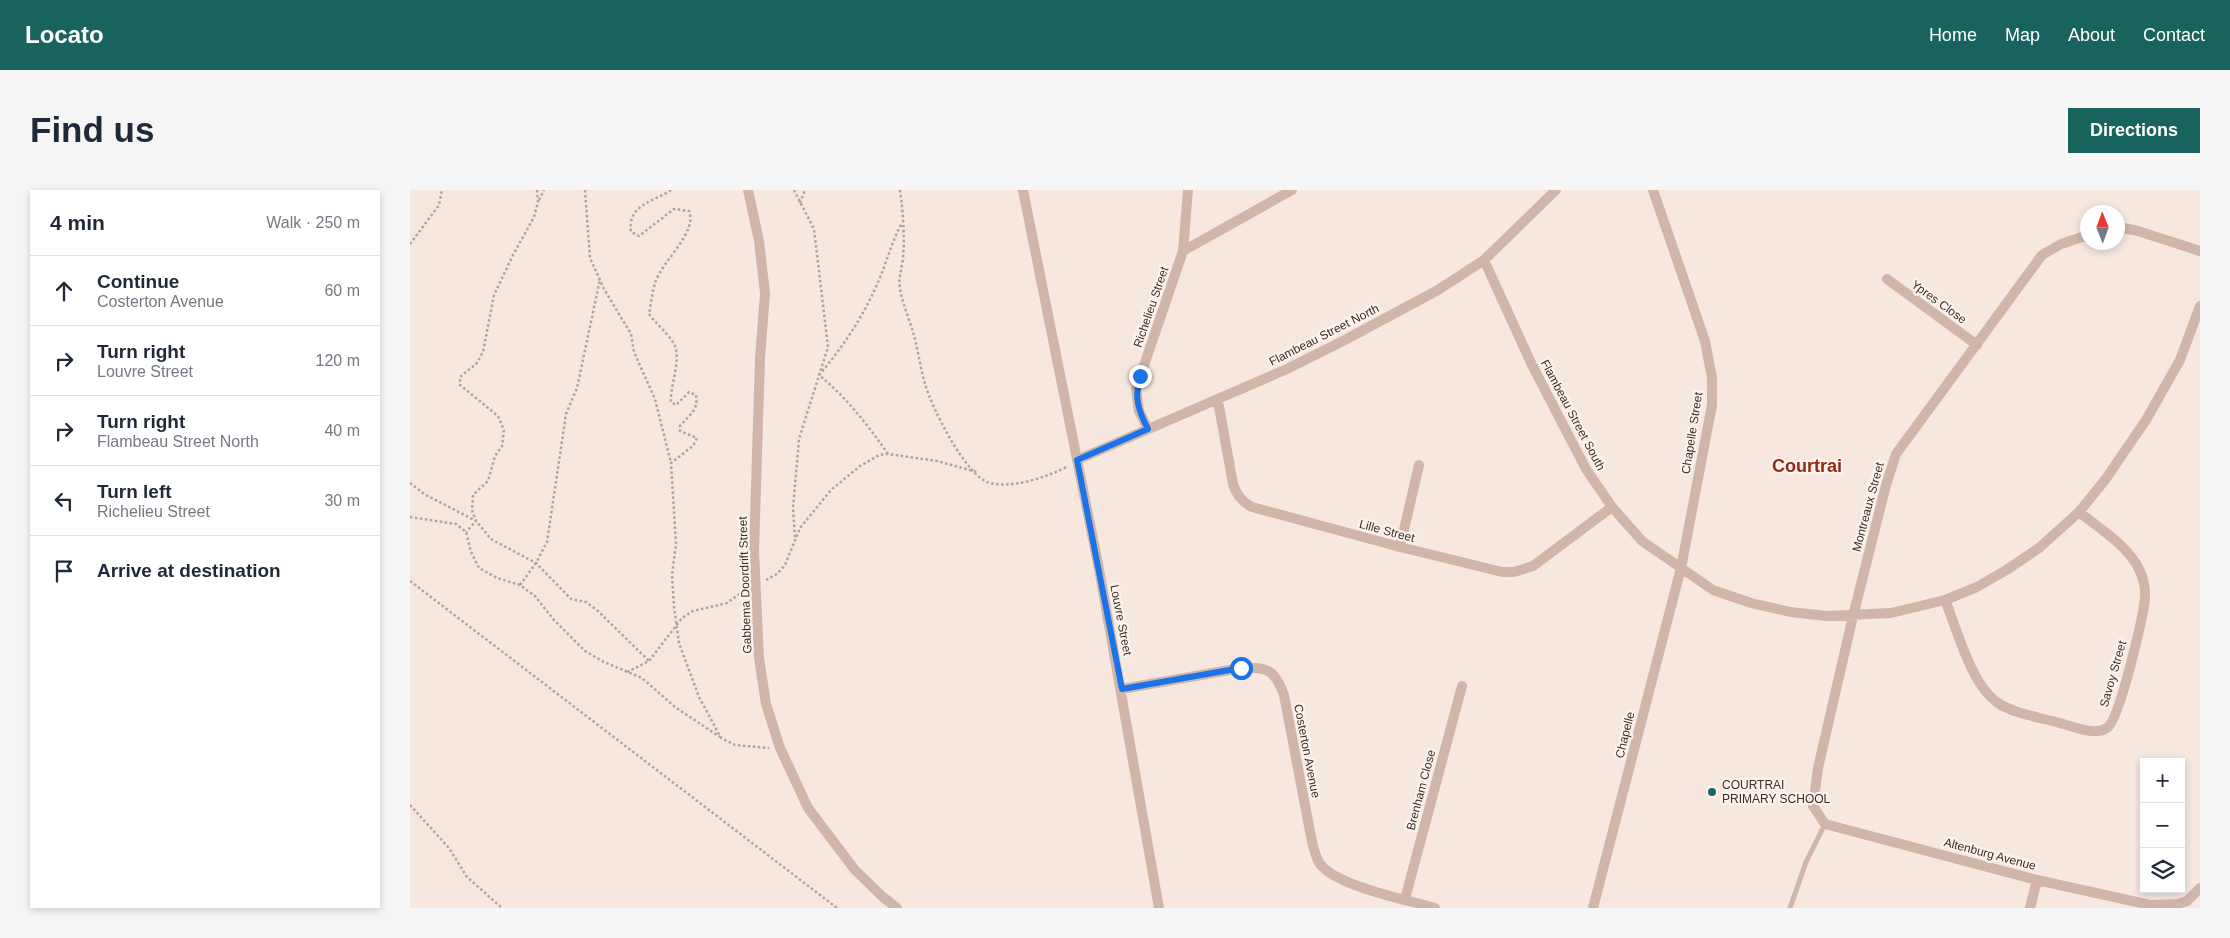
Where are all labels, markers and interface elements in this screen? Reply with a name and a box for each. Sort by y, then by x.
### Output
text: Locato [25,21,104,48]
text: Home [1929,25,1977,45]
text: Map [2005,25,2040,45]
text: About [2068,25,2115,45]
text: Contact [2143,25,2205,45]
button: Directions [2068,108,2200,153]
text: Find us [30,110,154,149]
north arrow [2080,205,2125,250]
text: 4 min [50,211,105,234]
text: Walk · 250 m [266,214,360,231]
street label: Richelieu Street [1131,264,1172,349]
text: Continue [97,271,179,292]
icon: ahead [50,277,78,305]
street label: Ypres Close [1909,277,1969,327]
text: 60 m [324,282,360,299]
text: Costerton Avenue [97,293,224,310]
street label: Flambeau Street North [1267,301,1381,369]
text: Turn right [97,341,185,362]
icon: right [50,347,78,375]
text: 120 m [316,352,360,369]
street label: Flambeau Street South [1538,357,1608,473]
text: Louvre Street [97,363,193,380]
route end [1129,365,1152,388]
street label: Chapelle Street [1679,390,1705,475]
text: Turn right [97,411,185,432]
icon: right [50,417,78,445]
text: 40 m [324,422,360,439]
text: Flambeau Street North [97,433,259,450]
district label: Courtrai [1772,456,1842,476]
street label: Montreaux Street [1849,460,1887,553]
text: Turn left [97,481,172,502]
icon: left [50,487,78,515]
text: 30 m [324,492,360,509]
text: Richelieu Street [97,503,210,520]
street label: Gabbema Doordrift Street [736,515,754,654]
street label: Lille Street [1358,517,1417,545]
icon: arrive [50,557,78,585]
text: Arrive at destination [97,560,281,581]
street label: Louvre Street [1107,583,1135,657]
street label: Savoy Street [2097,638,2129,709]
route start [1230,657,1253,680]
street label: Costerton Avenue [1291,703,1323,799]
street label: Chapelle [1612,710,1638,760]
street label: Brenham Close [1404,748,1439,832]
map controls [2140,758,2185,893]
button: + [2140,758,2185,803]
place label: COURTRAI PRIMARY SCHOOL [1722,778,1831,806]
marker: COURTRAI PRIMARY SCHOOL [1706,786,1718,798]
button: − [2140,803,2185,848]
street label: Altenburg Avenue [1943,835,2038,873]
button: layers [2140,848,2185,893]

